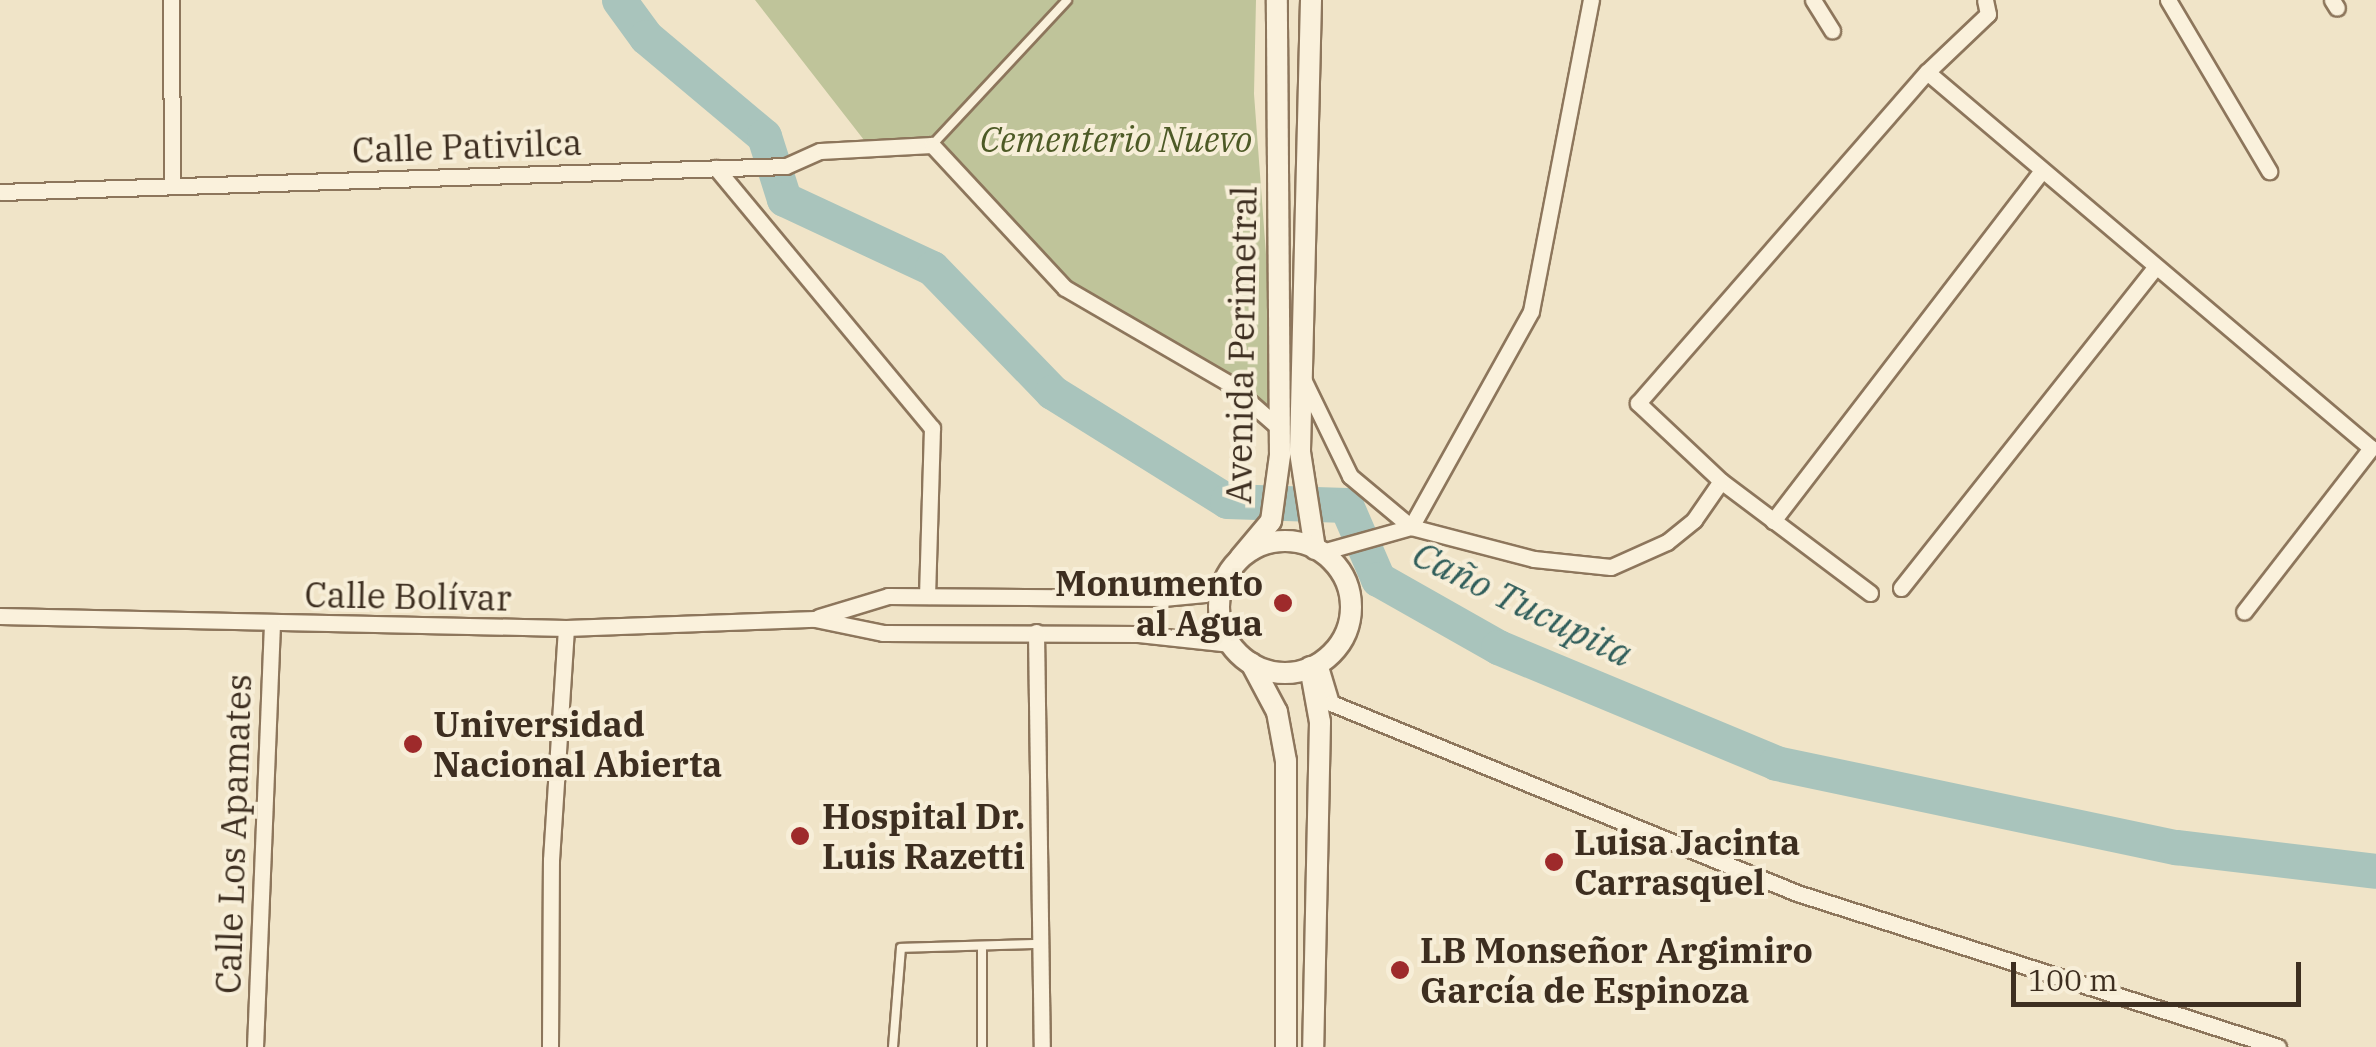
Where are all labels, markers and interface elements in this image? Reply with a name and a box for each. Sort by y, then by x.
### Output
park label: Cementerio Nuevo [980,118,1252,160]
street label: Calle Pativilca [351,121,583,171]
street label: Avenida Perimetral [1217,186,1265,504]
water label: Caño Tucupita [1406,530,1640,676]
place label: Monumento al Agua [1055,562,1263,644]
street label: Calle Bolívar [304,573,512,619]
marker: Monumento al Agua [1272,592,1294,614]
street label: Calle Los Apamates [206,673,260,995]
place label: Universidad Nacional Abierta [433,703,722,785]
marker: Universidad Nacional Abierta [402,733,424,755]
place label: Hospital Dr. Luis Razetti [822,795,1025,877]
place label: Luisa Jacinta Carrasquel [1574,821,1800,903]
marker: Hospital Dr. Luis Razetti [787,823,813,849]
marker: Luisa Jacinta Carrasquel [1543,851,1565,873]
place label: LB Monseñor Argimiro García de Espinoza [1420,929,1813,1011]
scale bar [2016,942,2306,1004]
marker: LB Monseñor Argimiro García de Espinoza [1389,959,1411,981]
text: 100 m [2028,960,2118,999]

